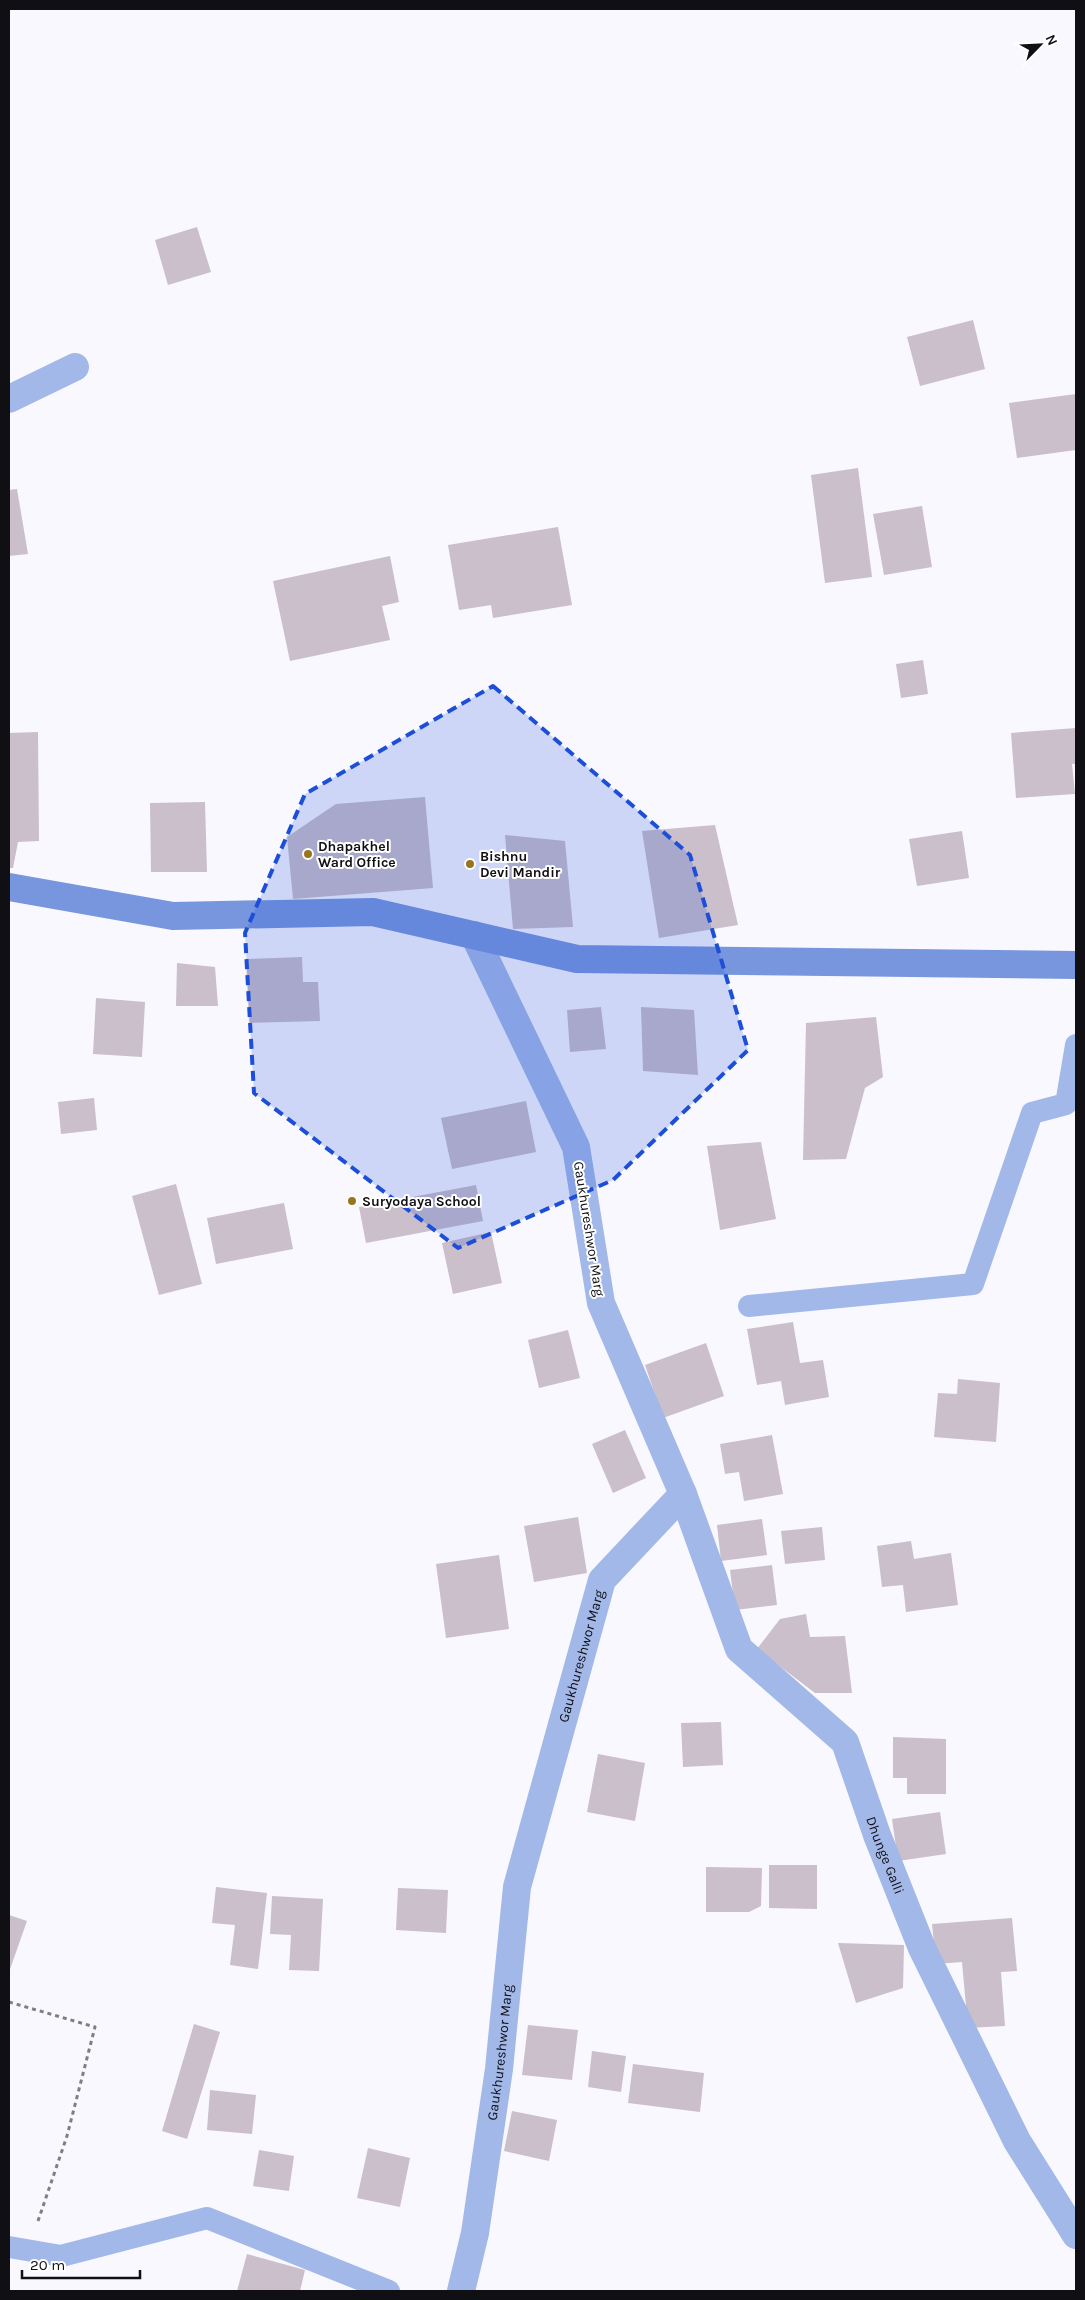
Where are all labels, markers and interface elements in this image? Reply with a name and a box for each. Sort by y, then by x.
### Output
north arrow [1015,20,1065,70]
text: N [1042,32,1061,48]
place label: Dhapakhel Ward Office [318,838,396,871]
marker: Dhapakhel Ward Office [302,848,314,860]
place label: Bishnu Devi Mandir [480,848,561,881]
marker: Bishnu Devi Mandir [464,858,476,870]
street label: Gaukhureshwor Marg [570,1160,608,1298]
place label: Suryodaya School [362,1193,481,1210]
marker: Suryodaya School [346,1195,358,1207]
street label: Gaukhureshwor Marg [555,1588,607,1724]
street label: Dhunge Galli [863,1814,908,1896]
street label: Gaukhureshwor Marg [483,1984,516,2121]
scale bar [22,2248,140,2280]
text: 20 m [30,2256,65,2274]

